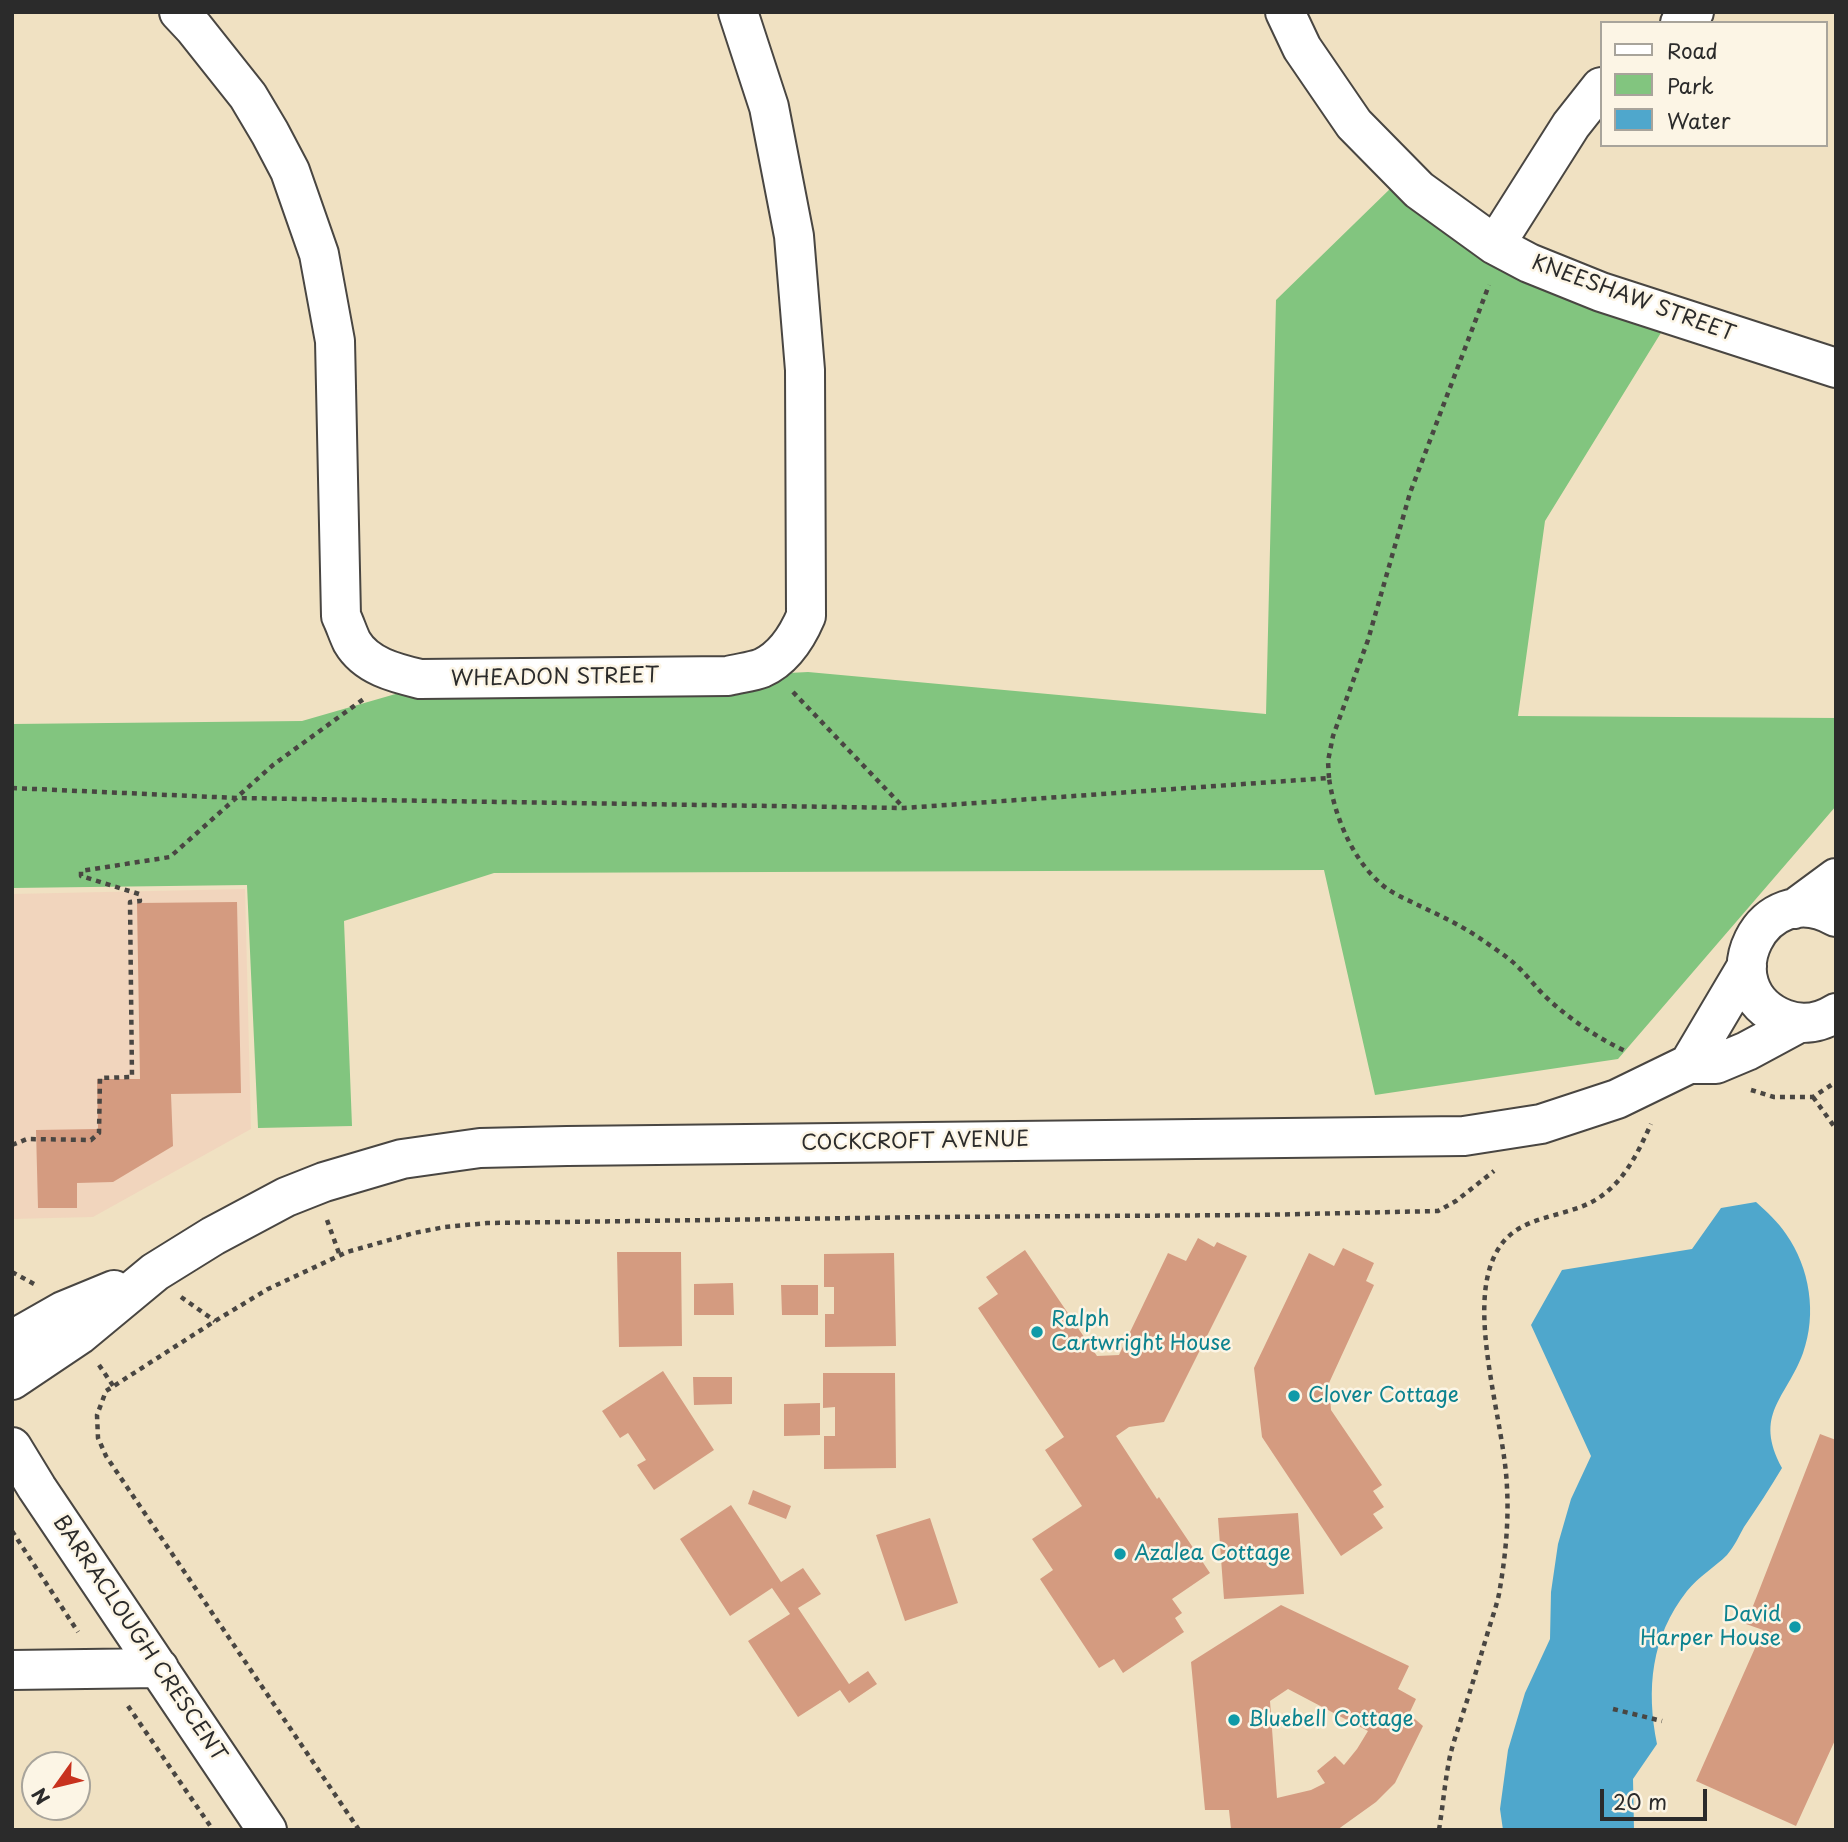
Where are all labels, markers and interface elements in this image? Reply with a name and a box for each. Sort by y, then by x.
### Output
legend [1600,21,1827,147]
text: Road [1667,34,1718,66]
text: Park [1667,69,1714,101]
text: Water [1667,104,1730,136]
street label: KNEESHAW STREET [1528,250,1738,348]
street label: WHEADON STREET [451,664,659,692]
street label: COCKCROFT AVENUE [801,1127,1029,1157]
place label: Ralph Cartwright House [1051,1307,1231,1357]
marker: Ralph Cartwright House [1029,1324,1045,1340]
place label: Clover Cottage [1308,1383,1459,1409]
marker: Clover Cottage [1286,1388,1302,1404]
street label: BARRACLOUGH CRESCENT [47,1511,231,1767]
place label: Azalea Cottage [1134,1541,1291,1567]
marker: Azalea Cottage [1112,1546,1128,1562]
place label: David Harper House [1640,1602,1781,1652]
marker: David Harper House [1787,1619,1803,1635]
place label: Bluebell Cottage [1248,1707,1414,1733]
marker: Bluebell Cottage [1226,1712,1242,1728]
north arrow [21,1751,91,1821]
scale bar [1603,1776,1710,1820]
text: N [24,1783,56,1811]
text: 20 m [1613,1785,1667,1817]

